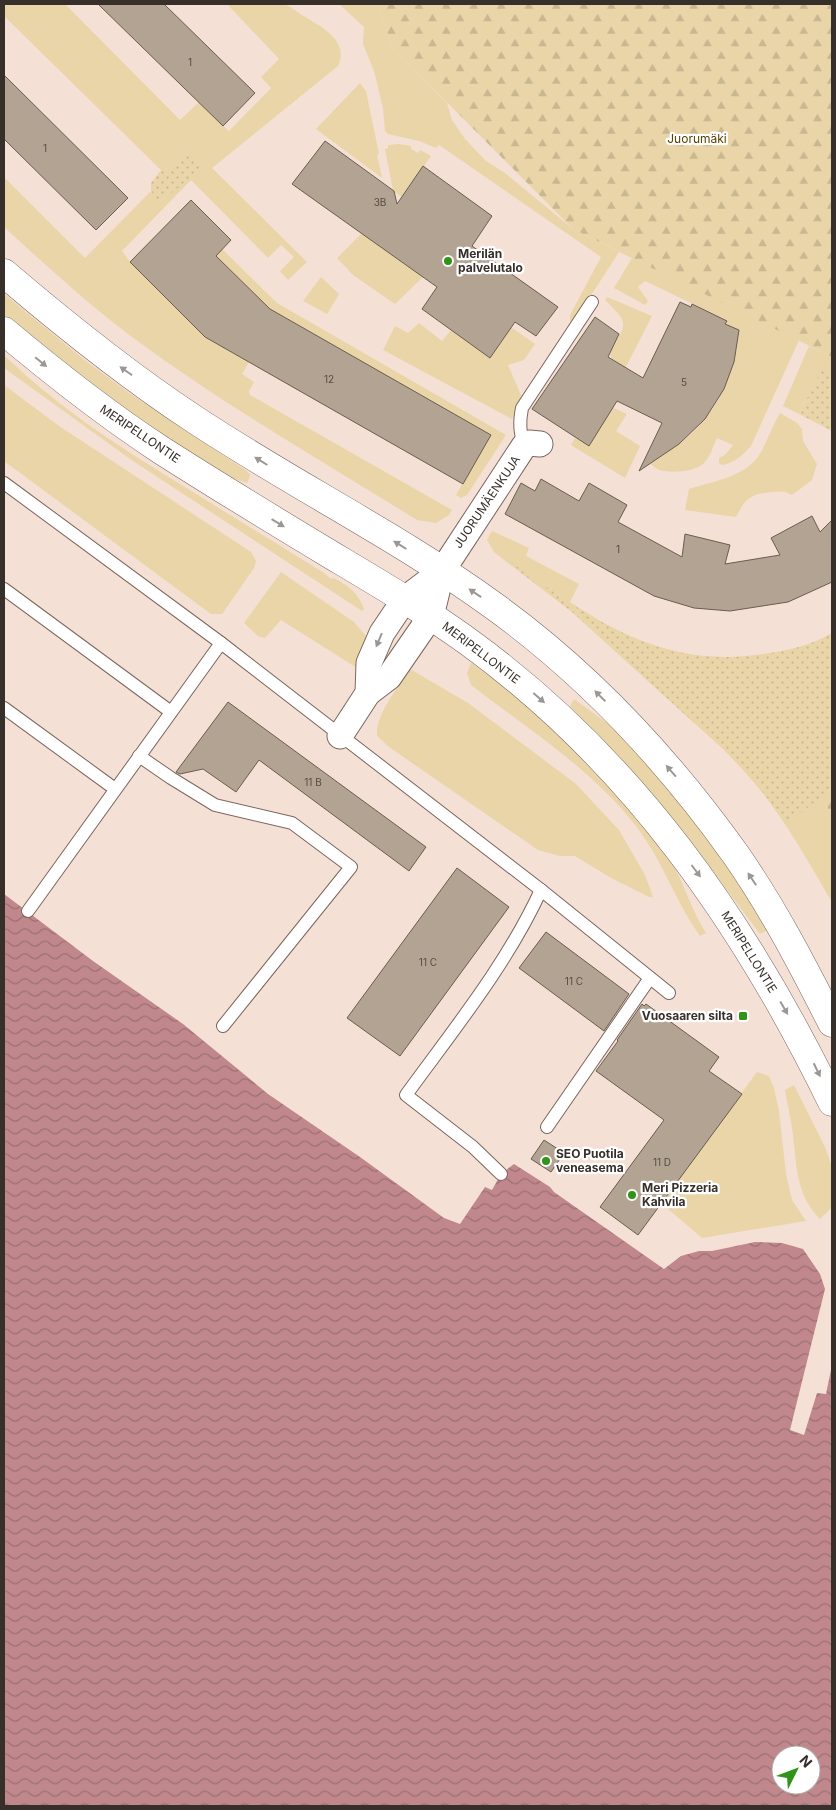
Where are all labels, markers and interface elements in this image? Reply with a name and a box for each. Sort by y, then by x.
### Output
house number: 1 [188,56,192,68]
park label: Juorumäki [667,131,727,146]
house number: 1 [43,142,47,154]
house number: 3B [374,196,386,208]
place label: Merilän palvelutalo [458,246,523,275]
marker: Merilän palvelutalo [442,255,454,267]
one-way arrow [35,356,48,367]
one-way arrow [119,366,133,376]
house number: 12 [324,373,334,385]
house number: 5 [681,376,687,388]
street label: MERIPELLONTIE [97,401,183,466]
street label: JUORUMÄENKUJA [450,452,523,551]
one-way arrow [255,456,268,465]
one-way arrow [271,518,284,527]
one-way arrow [394,540,407,549]
house number: 1 [616,543,620,555]
one-way arrow [468,588,481,598]
street label: MERIPELLONTIE [439,618,523,687]
one-way arrow [375,633,383,647]
one-way arrow [594,690,606,702]
one-way arrow [532,693,545,704]
one-way arrow [665,765,676,778]
house number: 11 B [304,776,322,788]
one-way arrow [691,864,702,877]
one-way arrow [747,873,757,886]
street label: MERIPELLONTIE [718,908,781,995]
house number: 11 C [419,956,437,968]
house number: 11 C [565,975,583,987]
one-way arrow [779,1001,788,1014]
place label: Vuosaaren silta [642,1008,733,1023]
marker: Vuosaaren silta [737,1010,749,1022]
one-way arrow [813,1063,821,1077]
place label: SEO Puotila veneasema [556,1146,624,1175]
marker: SEO Puotila veneasema [540,1155,552,1167]
house number: 11 D [653,1156,671,1168]
place label: Meri Pizzeria Kahvila [642,1180,718,1209]
marker: Meri Pizzeria Kahvila [626,1189,638,1201]
north arrow [771,1745,821,1795]
text: N [796,1751,816,1771]

